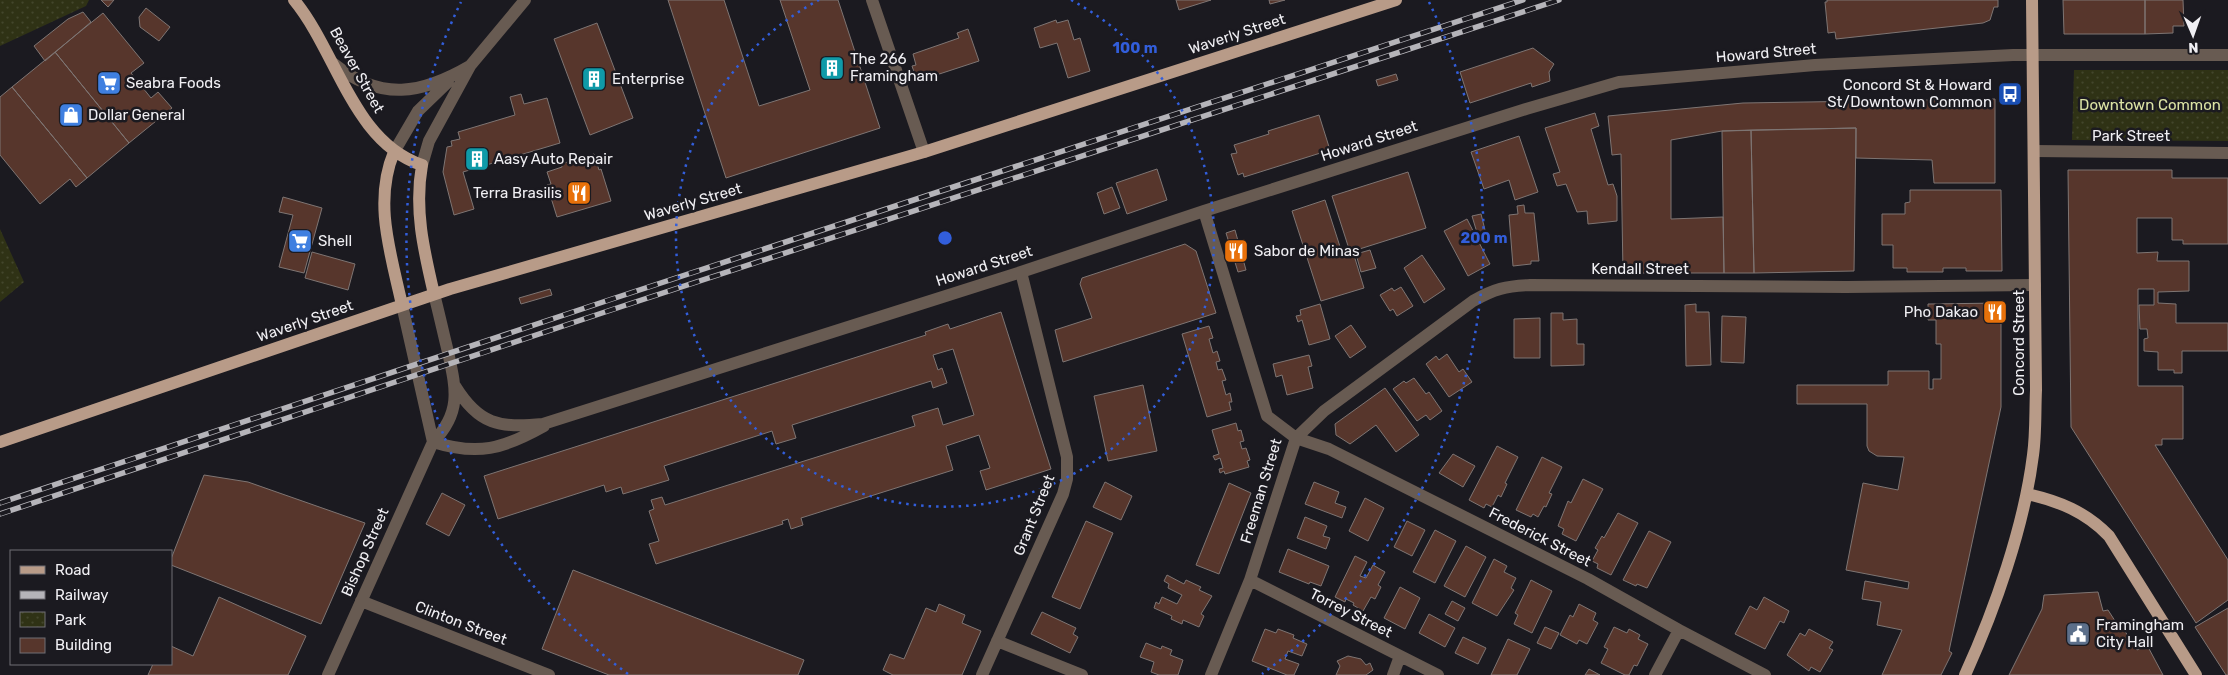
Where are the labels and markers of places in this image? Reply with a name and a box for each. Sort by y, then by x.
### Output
place label: The 266 Framingham [850,50,938,85]
building icon: The 266 Framingham [819,55,845,81]
building icon: Enterprise [581,66,607,92]
supermarket icon: Seabra Foods [96,70,122,96]
place label: Enterprise [612,70,684,88]
place label: Seabra Foods [126,74,221,92]
place label: Concord St & Howard St/Downtown Common [1827,76,1992,111]
bus stop icon: Concord St & Howard St/Downtown Common [1997,81,2023,107]
shop icon: Dollar General [58,102,84,128]
place label: Dollar General [88,106,185,124]
building icon: Aasy Auto Repair [464,146,490,172]
place label: Aasy Auto Repair [494,150,613,168]
restaurant icon: Terra Brasilis [566,180,592,206]
place label: Terra Brasilis [473,184,562,202]
supermarket icon: Shell [287,228,313,254]
centre of rings [936,229,954,247]
place label: Shell [318,232,352,250]
restaurant icon: Sabor de Minas [1223,238,1249,264]
place label: Sabor de Minas [1254,242,1360,260]
restaurant icon: Pho Dakao [1982,299,2008,325]
place label: Pho Dakao [1904,303,1978,321]
place label: Framingham City Hall [2096,616,2184,651]
public building icon: Framingham City Hall [2065,621,2091,647]

